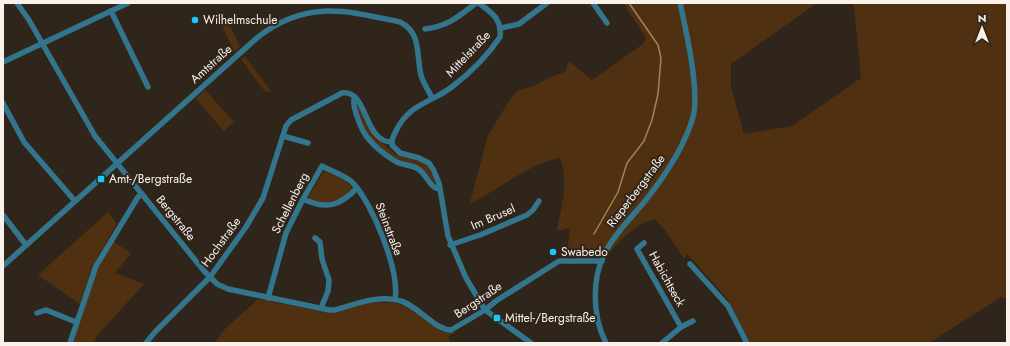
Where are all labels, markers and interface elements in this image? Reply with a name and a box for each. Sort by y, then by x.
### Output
north arrow [962,8,1002,48]
text: N [978,10,986,26]
place label: Wilhelmschule [203,11,277,29]
marker: Wilhelmschule [190,15,200,25]
street label: Mittelstraße [441,27,495,81]
street label: Amtstraße [186,40,236,88]
street label: Rieperbergstraße [602,151,670,231]
street label: Schellenberg [267,169,313,237]
place label: Amt-/Bergstraße [109,170,192,188]
marker: Amt-/Bergstraße [96,174,106,184]
street label: Bergstraße [152,191,200,245]
street label: Steinstraße [371,200,407,258]
street label: Im Brusel [468,200,518,234]
street label: Hochstraße [197,213,245,271]
place label: Swabedo [561,243,608,261]
marker: Swabedo [548,247,558,257]
street label: Habichtseck [644,248,690,311]
street label: Bergstraße [450,277,506,323]
place label: Mittel-/Bergstraße [505,309,595,327]
marker: Mittel-/Bergstraße [492,313,502,323]

